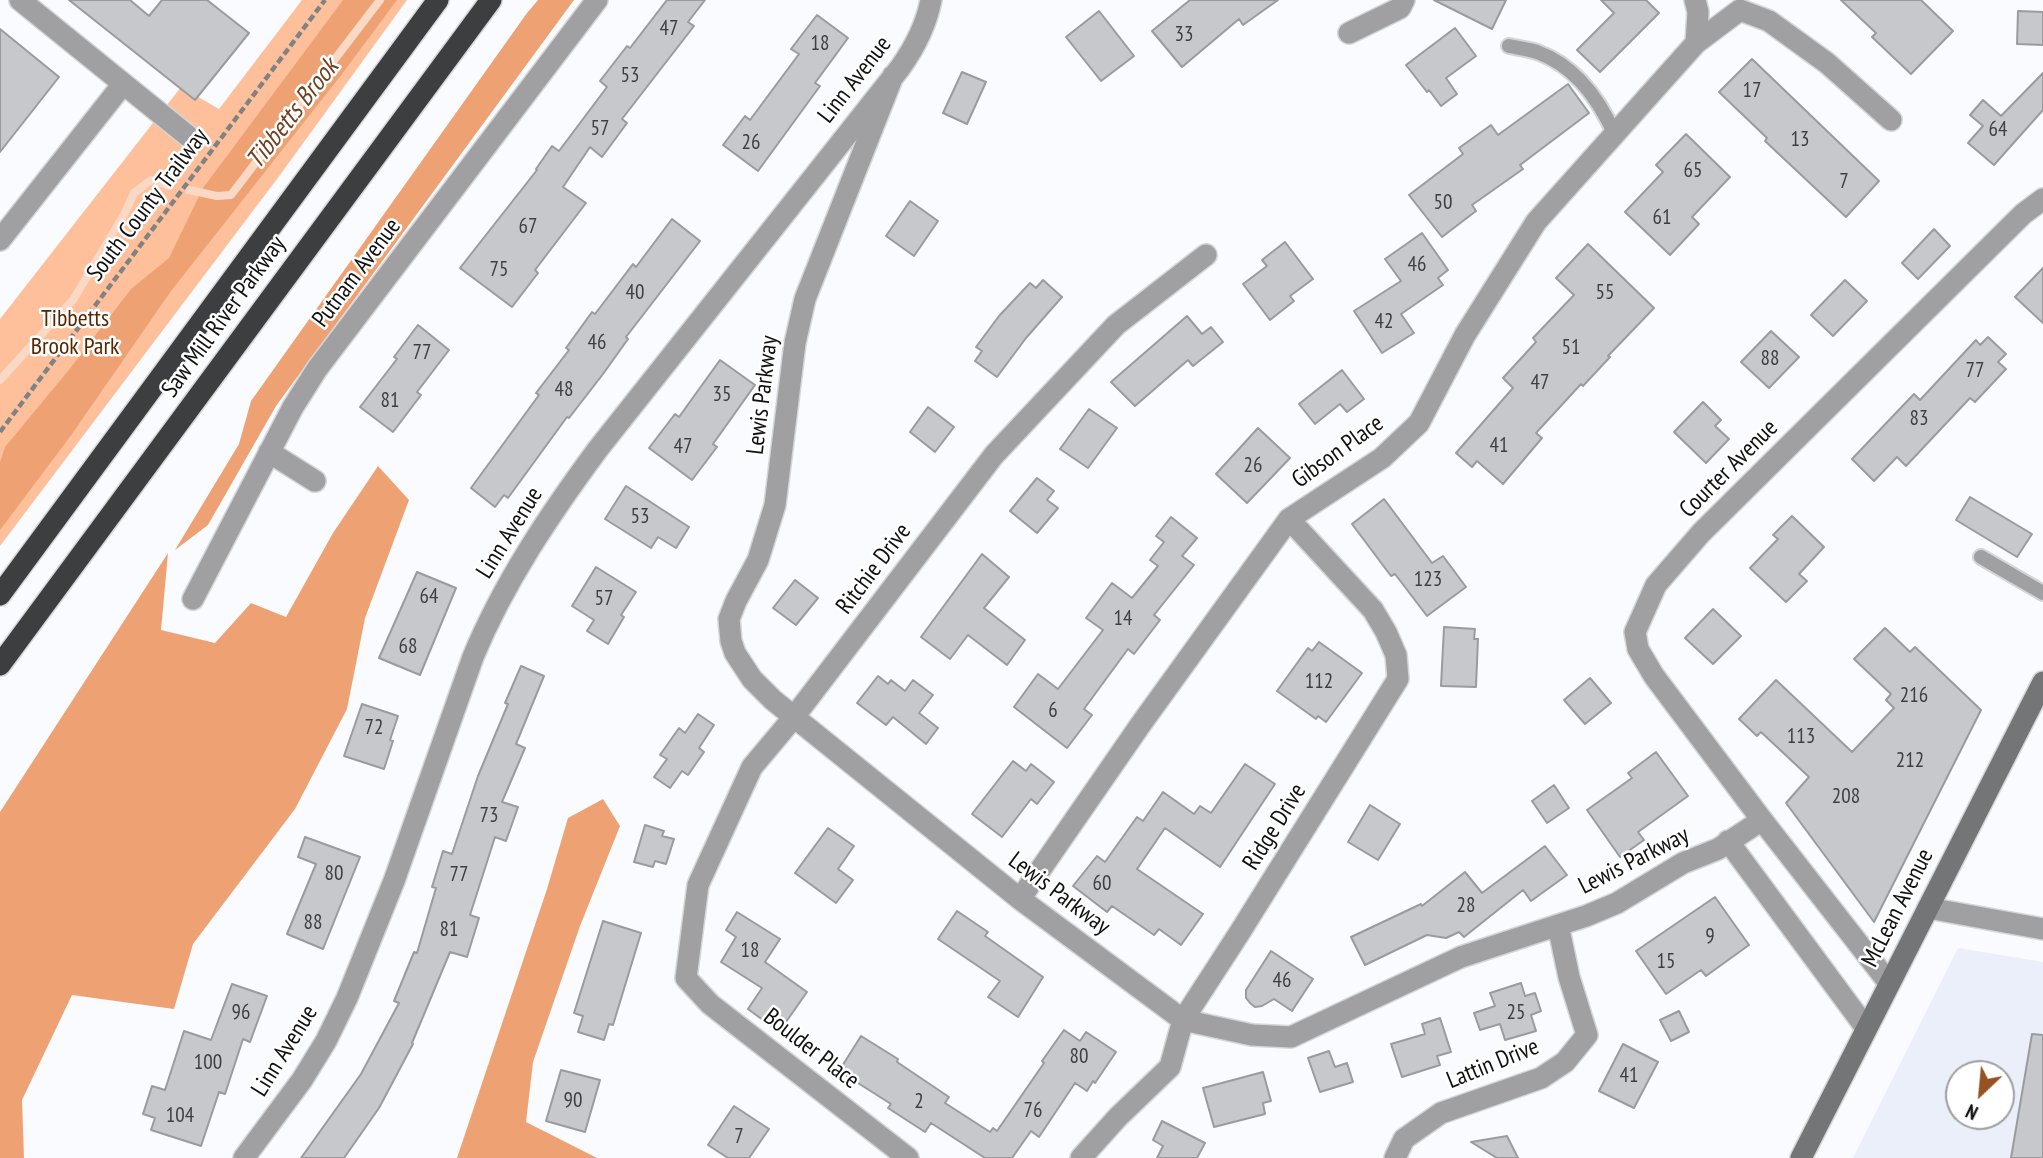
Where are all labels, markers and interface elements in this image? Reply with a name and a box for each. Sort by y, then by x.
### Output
house number: 47 [660,16,678,42]
house number: 33 [1175,22,1193,48]
house number: 18 [811,31,829,57]
street label: Linn Avenue [812,31,898,129]
water label: Tibbetts Brook [240,53,346,175]
house number: 53 [621,63,639,89]
house number: 17 [1743,78,1761,104]
house number: 57 [591,116,609,142]
house number: 64 [1989,117,2007,143]
street label: South County Trailway [81,123,215,287]
house number: 13 [1791,127,1809,153]
house number: 26 [742,130,760,156]
house number: 65 [1684,158,1702,184]
house number: 7 [1839,169,1849,195]
house number: 50 [1434,190,1452,216]
house number: 61 [1653,205,1671,231]
street label: Putnam Avenue [307,213,407,333]
house number: 67 [519,214,537,240]
street label: Saw Mill River Parkway [156,231,292,403]
house number: 46 [1408,252,1426,278]
house number: 75 [490,257,508,283]
house number: 40 [626,280,644,306]
house number: 55 [1596,280,1614,306]
park label: Tibbetts Brook Park [31,305,119,361]
house number: 42 [1375,309,1393,335]
house number: 46 [588,330,606,356]
street label: Lewis Parkway [741,334,785,456]
house number: 51 [1562,335,1580,361]
house number: 77 [413,340,431,366]
house number: 88 [1761,346,1779,372]
house number: 77 [1966,358,1984,384]
house number: 47 [1531,370,1549,396]
house number: 48 [555,377,573,403]
house number: 35 [713,382,731,408]
house number: 81 [381,388,399,414]
house number: 83 [1910,406,1928,432]
street label: Gibson Place [1287,409,1389,495]
street label: Courter Avenue [1674,414,1784,524]
house number: 41 [1490,433,1508,459]
house number: 47 [674,434,692,460]
house number: 26 [1244,453,1262,479]
street label: Linn Avenue [471,482,549,584]
house number: 53 [631,504,649,530]
street label: Ritchie Drive [831,518,917,620]
house number: 123 [1414,567,1442,593]
house number: 64 [420,584,438,610]
house number: 57 [595,586,613,612]
house number: 14 [1114,606,1132,632]
house number: 68 [399,634,417,660]
house number: 112 [1305,669,1333,695]
house number: 216 [1900,683,1928,709]
house number: 6 [1048,698,1058,724]
house number: 72 [365,715,383,741]
house number: 113 [1787,724,1815,750]
house number: 212 [1896,748,1924,774]
street label: Ridge Drive [1237,779,1313,875]
house number: 208 [1832,784,1860,810]
house number: 73 [480,803,498,829]
street label: Lewis Parkway [1574,821,1694,901]
street label: McLean Avenue [1856,844,1940,972]
street label: Lewis Parkway [1003,846,1115,942]
house number: 80 [325,861,343,887]
house number: 77 [450,862,468,888]
house number: 60 [1093,871,1111,897]
house number: 28 [1457,893,1475,919]
house number: 88 [304,910,322,936]
house number: 81 [440,917,458,943]
house number: 9 [1705,924,1715,950]
house number: 18 [741,938,759,964]
house number: 15 [1657,949,1675,975]
house number: 46 [1273,968,1291,994]
house number: 96 [232,1000,250,1026]
street label: Linn Avenue [246,1000,324,1102]
house number: 25 [1507,1000,1525,1026]
street label: Boulder Place [757,1003,865,1095]
street label: Lattin Drive [1443,1033,1543,1095]
house number: 80 [1070,1044,1088,1070]
house number: 100 [194,1050,222,1076]
north arrow [1945,1060,2015,1130]
house number: 41 [1620,1063,1638,1089]
house number: 90 [564,1088,582,1114]
house number: 2 [914,1089,924,1115]
house number: 76 [1024,1098,1042,1124]
text: N [1962,1099,1982,1125]
house number: 104 [166,1103,194,1129]
house number: 7 [734,1124,744,1150]

